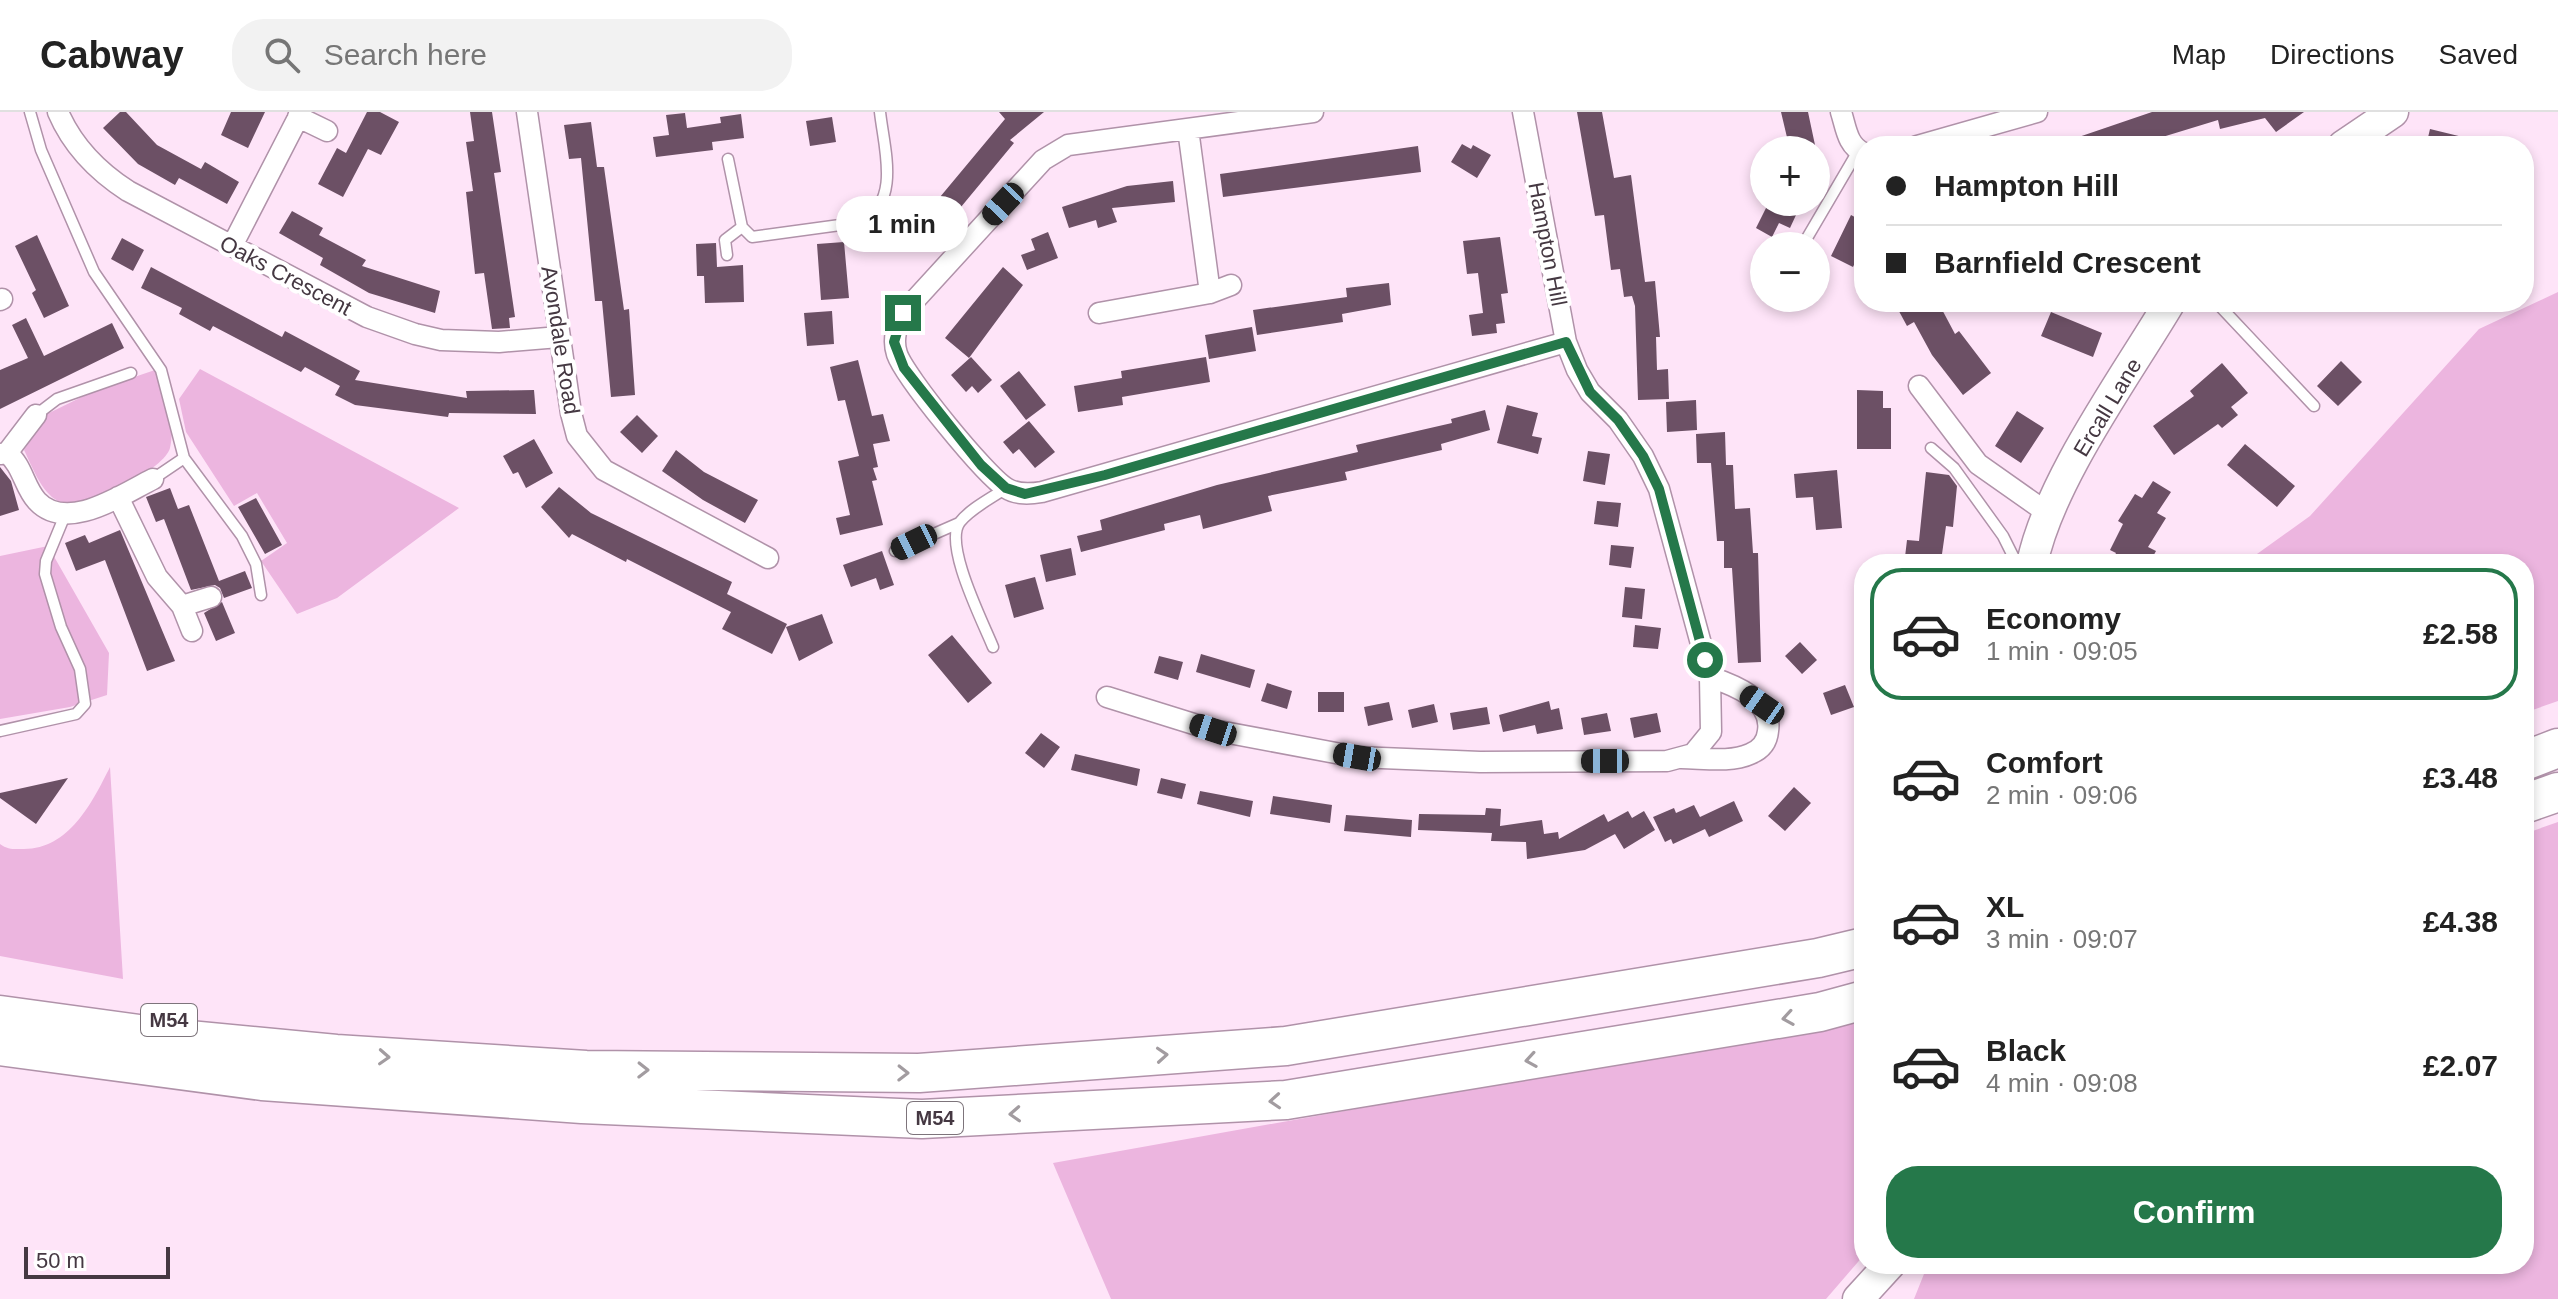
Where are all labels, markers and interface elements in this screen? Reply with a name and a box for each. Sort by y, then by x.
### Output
search box [232,19,792,91]
icon: search [260,33,304,77]
text: Cabway [40,34,184,76]
text: Search here [324,38,487,71]
text: Map [2172,39,2226,70]
text: Directions [2270,39,2395,70]
text: Saved [2439,39,2518,70]
map controls [1750,136,1830,312]
button: + [1750,136,1830,216]
text: Hampton Hill [1934,169,2119,202]
car [978,178,1028,230]
street label: Hampton Hill [1523,180,1572,308]
callout: 1 min [837,197,969,253]
text: 1 min [868,209,936,239]
street label: Oaks Crescent [216,230,356,321]
button: − [1750,232,1830,312]
text: Barnfield Crescent [1934,246,2201,279]
street label: Avondale Road [536,264,585,416]
route end [885,295,921,331]
street label: Ercall Lane [2068,354,2146,461]
car [887,521,941,563]
icon: car [1890,598,1962,670]
text: Economy [1986,602,2121,635]
text: £2.58 [2423,617,2498,650]
text: 1 min · 09:05 [1986,636,2138,666]
route start [1687,642,1723,678]
car [1735,681,1789,729]
car [1186,711,1240,749]
car [1331,741,1383,773]
icon: car [1890,742,1962,814]
text: Comfort [1986,746,2103,779]
car [1581,749,1629,773]
text: £3.48 [2423,761,2498,794]
text: 2 min · 09:06 [1986,780,2138,810]
icon: car [1890,886,1962,958]
text: XL [1986,890,2024,923]
text: £4.38 [2423,905,2498,938]
text: 3 min · 09:07 [1986,924,2138,954]
road number: M54 [141,1004,197,1036]
one-way arrow [1781,1008,1795,1025]
icon: car [1890,1030,1962,1102]
text: Black [1986,1034,2066,1067]
one-way arrow [1156,1047,1169,1064]
one-way arrow [377,1048,390,1065]
text: £2.07 [2423,1049,2498,1082]
one-way arrow [1525,1051,1538,1068]
one-way arrow [637,1061,650,1079]
one-way arrow [897,1064,910,1081]
text: 4 min · 09:08 [1986,1068,2138,1098]
one-way arrow [1268,1092,1281,1109]
road number: M54 [907,1102,963,1134]
one-way arrow [1008,1106,1021,1123]
button: Confirm [1886,1166,2502,1258]
scale bar [24,1243,170,1279]
text: 50 m [36,1248,85,1273]

